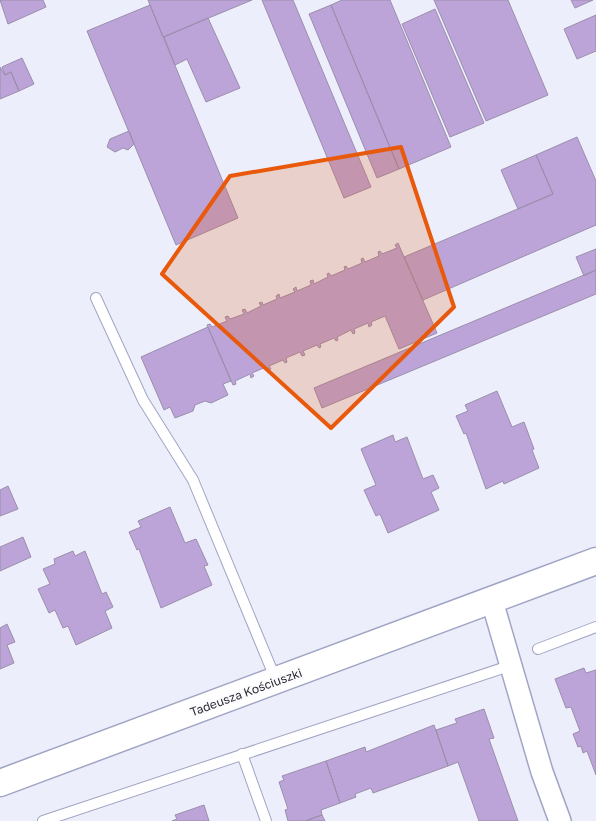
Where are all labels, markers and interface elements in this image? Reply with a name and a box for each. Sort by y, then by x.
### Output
street label: Tadeusza Kościuszki [188,665,304,719]

